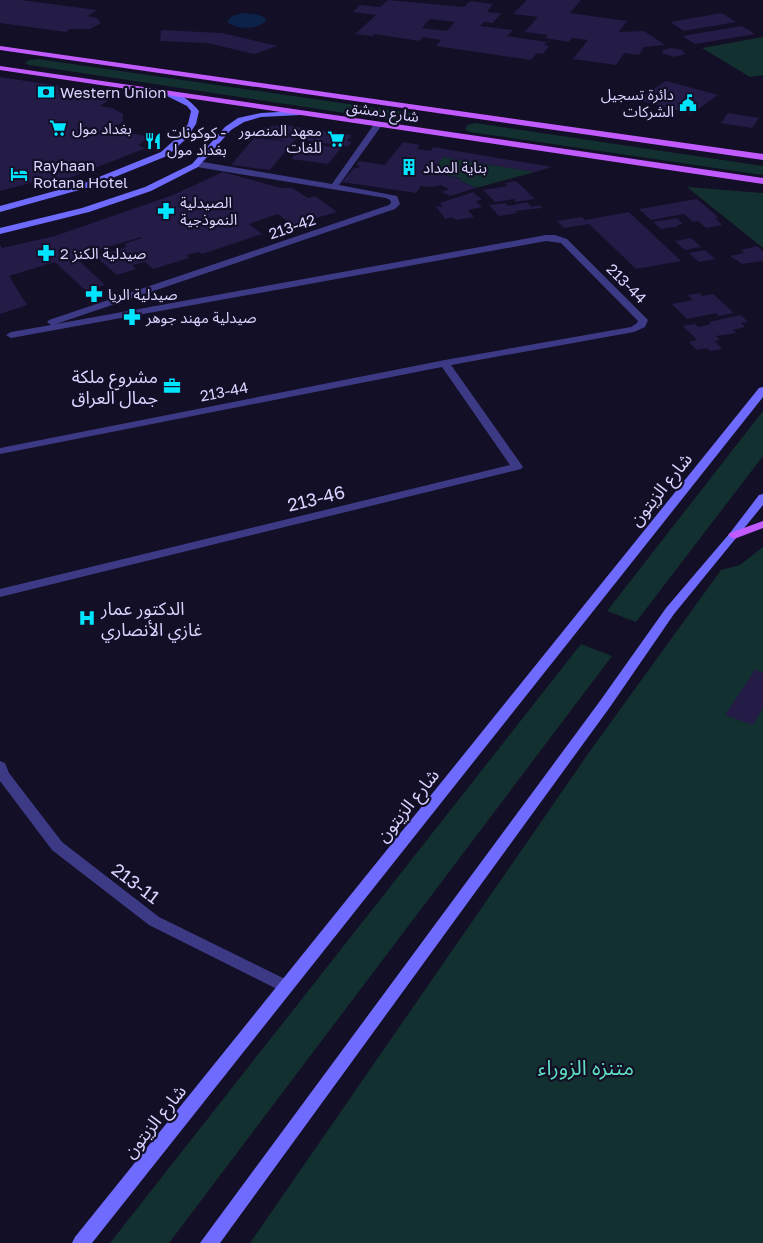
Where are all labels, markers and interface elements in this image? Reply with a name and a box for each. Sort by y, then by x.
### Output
bank icon: Western Union [36,82,56,102]
place label: Western Union [60,83,166,101]
place label: دائرة تسجيل الشركات [601,85,674,121]
public building icon: دائرة تسجيل الشركات [678,93,698,113]
street label: شارع دمشق [345,97,421,129]
supermarket icon: بغداد مول [48,118,68,138]
place label: بغداد مول [72,119,132,138]
place label: معهد المنصور للغات [238,121,322,156]
place label: كوكونات - بغداد مول [167,123,227,159]
supermarket icon: معهد المنصور للغات [326,129,346,149]
restaurant icon: كوكونات - بغداد مول [143,131,163,151]
place label: Rayhaan Rotana Hotel [33,156,128,191]
building icon: بناية المداد [399,157,419,177]
place label: بناية المداد [423,158,487,176]
hotel icon: Rayhaan Rotana Hotel [9,164,29,184]
place label: الصيدلية النموذجية [180,193,237,229]
pharmacy icon: الصيدلية النموذجية [156,201,176,221]
street label: 213-42 [266,210,318,242]
pharmacy icon: صيدلية الكنز 2 [36,243,56,263]
place label: صيدلية الكنز 2 [60,244,146,263]
street label: 213-44 [603,259,651,307]
pharmacy icon: صيدلية الريا [84,284,104,304]
place label: صيدلية الريا [108,285,177,304]
pharmacy icon: صيدلية مهند جوهر [122,307,142,327]
place label: صيدلية مهند جوهر [145,308,256,327]
place label: مشروع ملكة جمال العراق [72,365,158,409]
office icon: مشروع ملكة جمال العراق [162,376,182,396]
street label: 213-44 [198,378,250,404]
street label: شارع الزيتون [624,448,699,533]
street label: 213-46 [285,480,347,516]
place label: الدكتور عمار غازي الأنصاري [100,597,202,643]
hospital icon: الدكتور عمار غازي الأنصاري [77,608,97,628]
street label: شارع الزيتون [371,764,446,849]
street label: 213-11 [108,858,164,908]
park label: متنزه الزوراء [538,1054,634,1080]
street label: شارع الزيتون [118,1080,193,1165]

